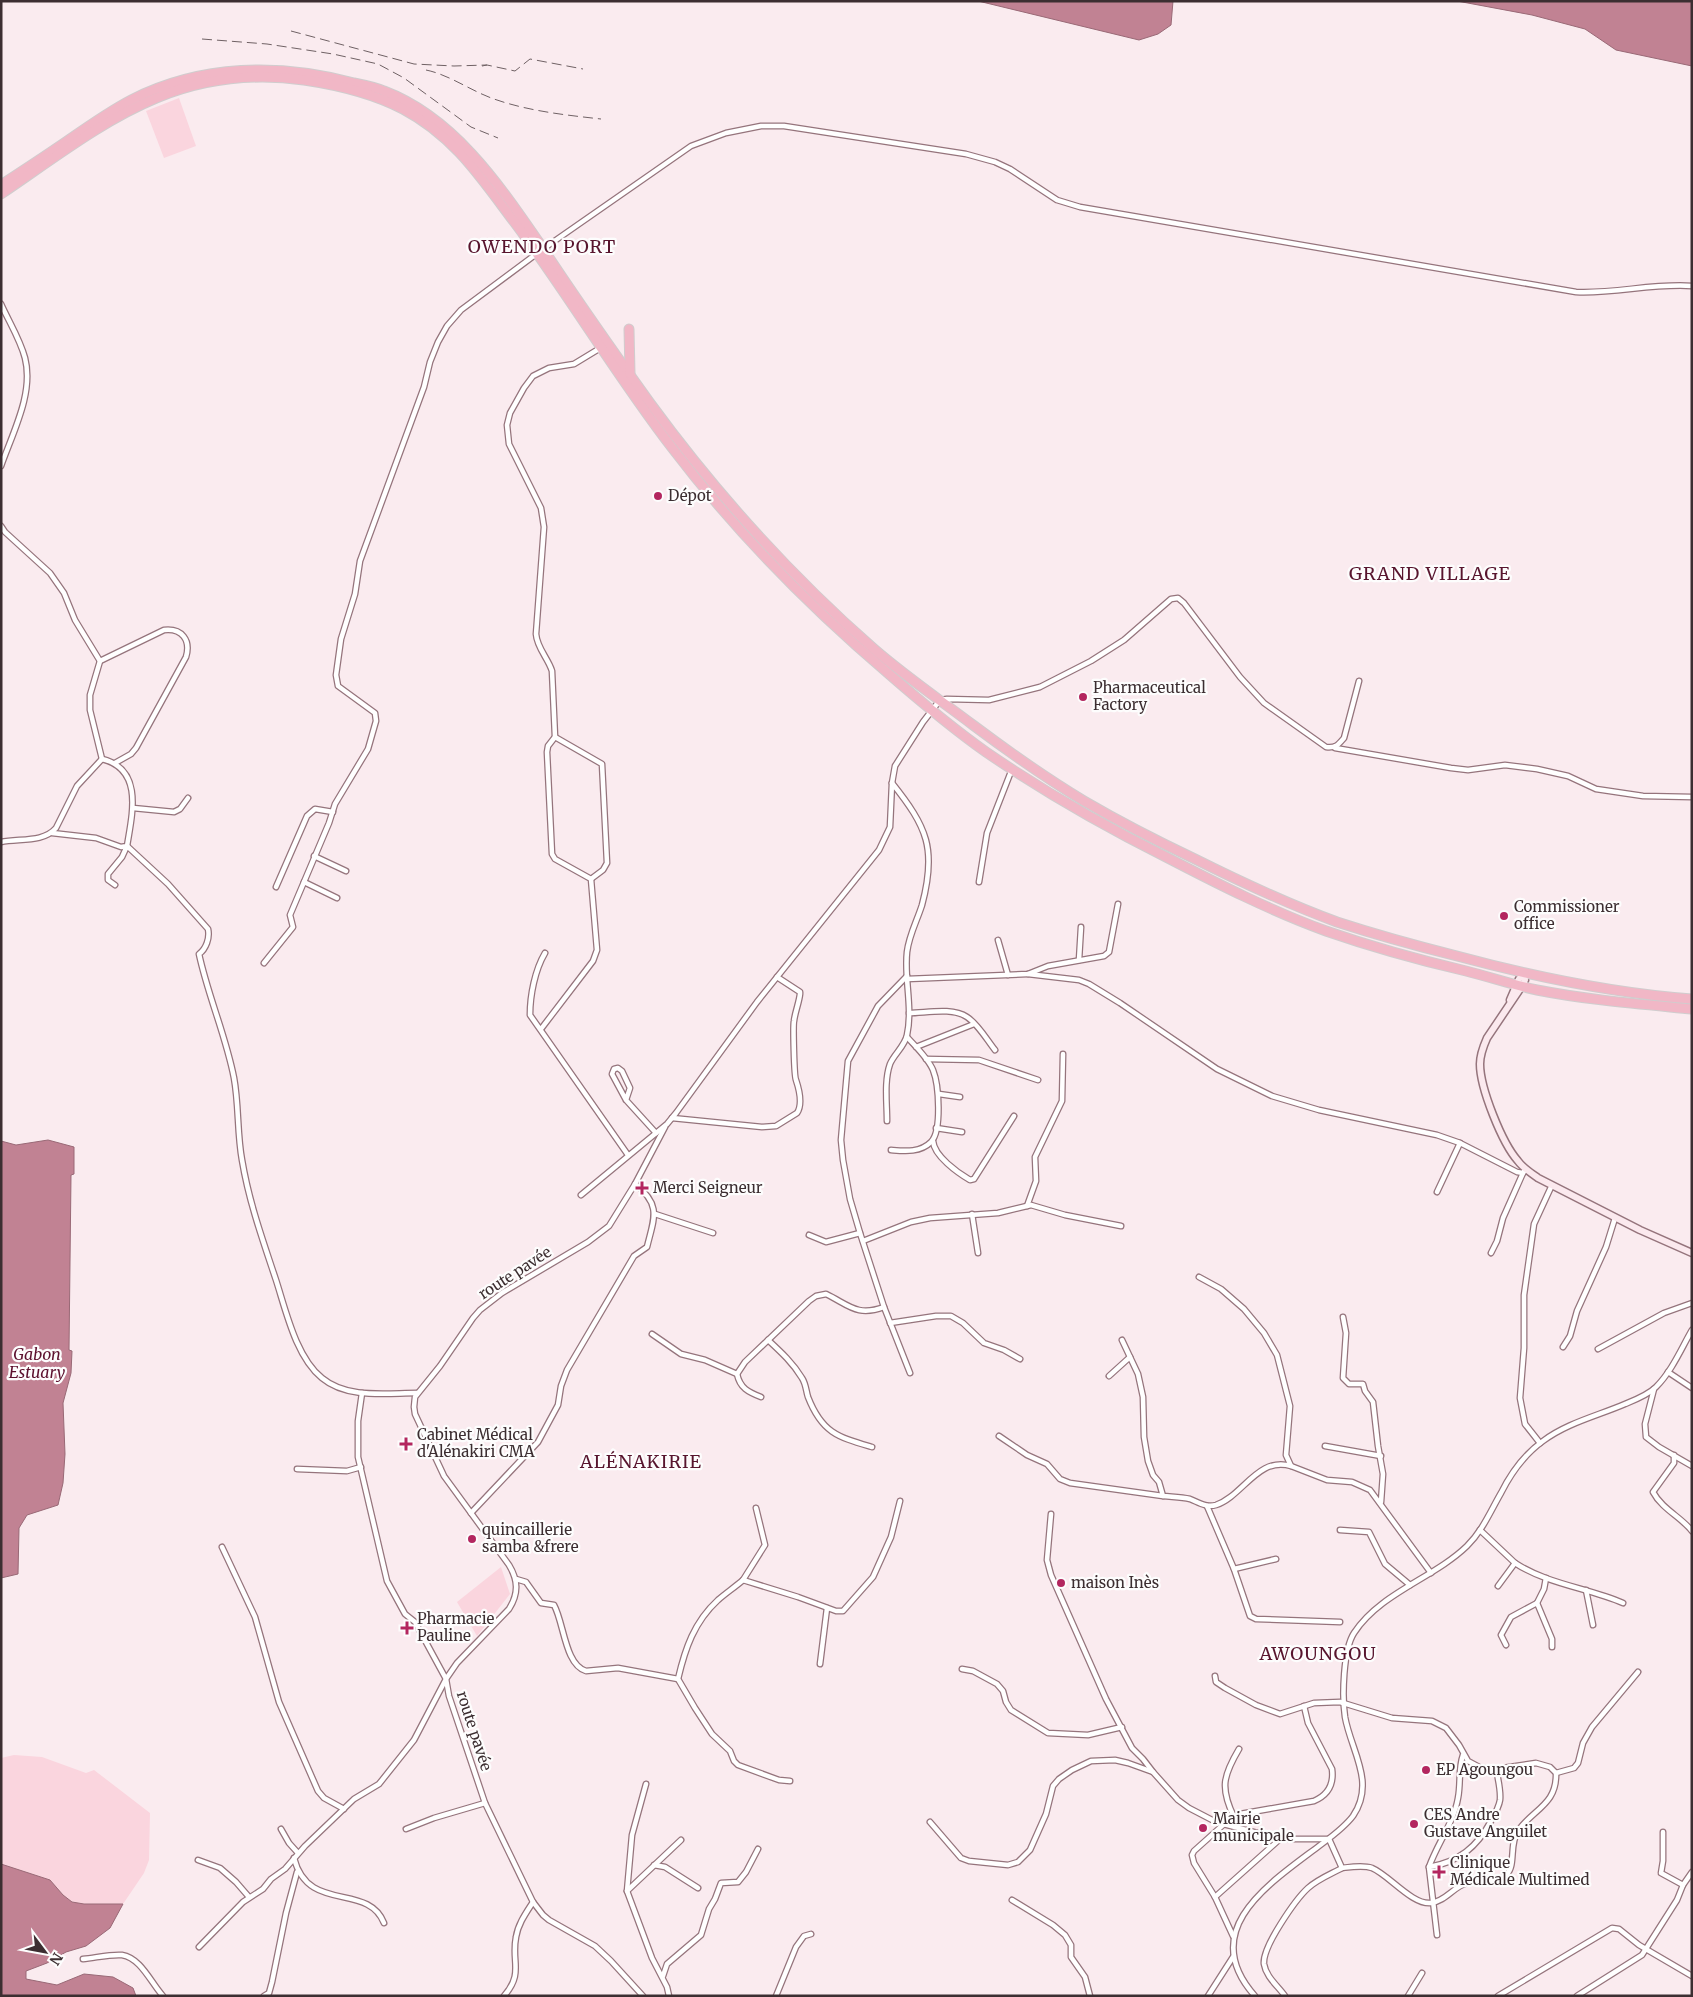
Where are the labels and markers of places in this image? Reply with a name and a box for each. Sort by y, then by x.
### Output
place label: Dépot [668,486,712,505]
marker: Dépot [652,490,664,502]
place label: Pharmaceutical Factory [1093,678,1206,714]
marker: Pharmaceutical Factory [1077,691,1089,703]
place label: Commissioner office [1514,897,1620,933]
marker: Commissioner office [1498,910,1510,922]
place label: Merci Seigneur [653,1178,763,1197]
marker: Merci Seigneur [635,1181,649,1195]
place label: Cabinet Médical d'Alénakiri CMA [417,1425,535,1461]
marker: Cabinet Médical d'Alénakiri CMA [399,1437,413,1451]
place label: quincaillerie samba &frere [482,1520,579,1556]
marker: quincaillerie samba &frere [466,1533,478,1545]
place label: maison Inès [1071,1573,1159,1592]
marker: maison Inès [1055,1577,1067,1589]
place label: Pharmacie Pauline [417,1609,495,1645]
marker: Pharmacie Pauline [401,1622,413,1634]
place label: EP Agoungou [1436,1760,1533,1779]
marker: EP Agoungou [1420,1764,1432,1776]
place label: CES Andre Gustave Anguilet [1424,1805,1547,1841]
place label: Mairie municipale [1213,1809,1294,1845]
marker: CES Andre Gustave Anguilet [1408,1818,1420,1830]
marker: Mairie municipale [1197,1822,1209,1834]
place label: Clinique Médicale Multimed [1450,1853,1589,1889]
marker: Clinique Médicale Multimed [1432,1865,1446,1879]

